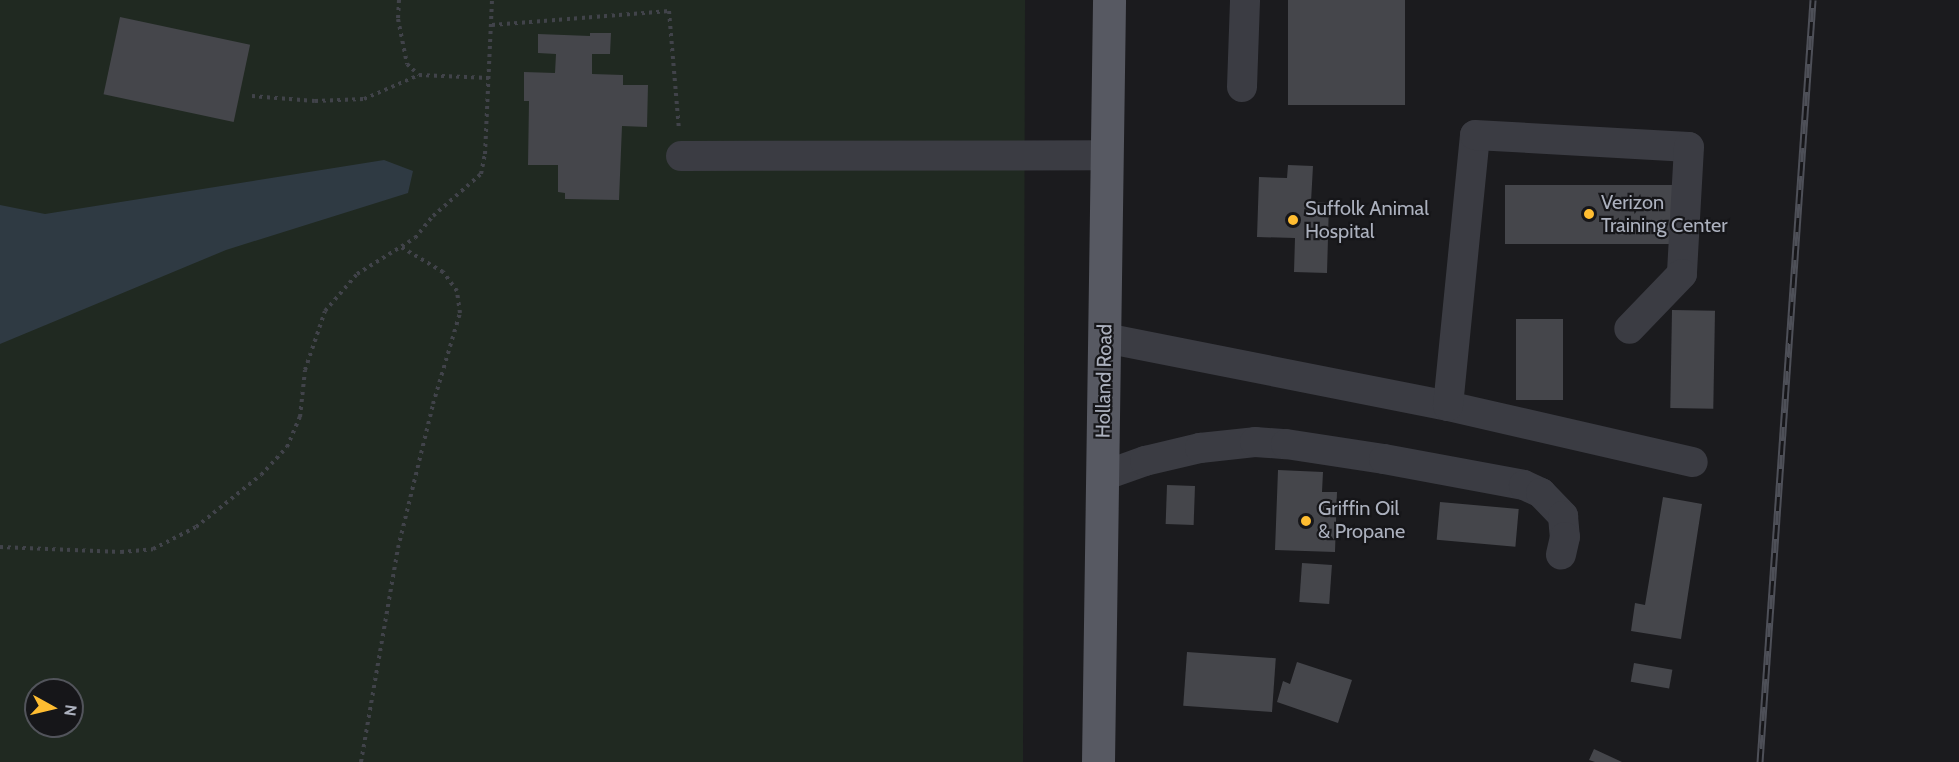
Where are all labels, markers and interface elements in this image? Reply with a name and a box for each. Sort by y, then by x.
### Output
place label: Verizon Training Center [1601,190,1727,237]
place label: Suffolk Animal Hospital [1305,196,1429,243]
marker: Verizon Training Center [1582,207,1596,221]
marker: Suffolk Animal Hospital [1286,213,1300,227]
street label: Holland Road [1091,324,1117,438]
place label: Griffin Oil & Propane [1318,497,1405,544]
marker: Griffin Oil & Propane [1299,514,1313,528]
north arrow [24,678,84,738]
text: N [60,703,81,717]

